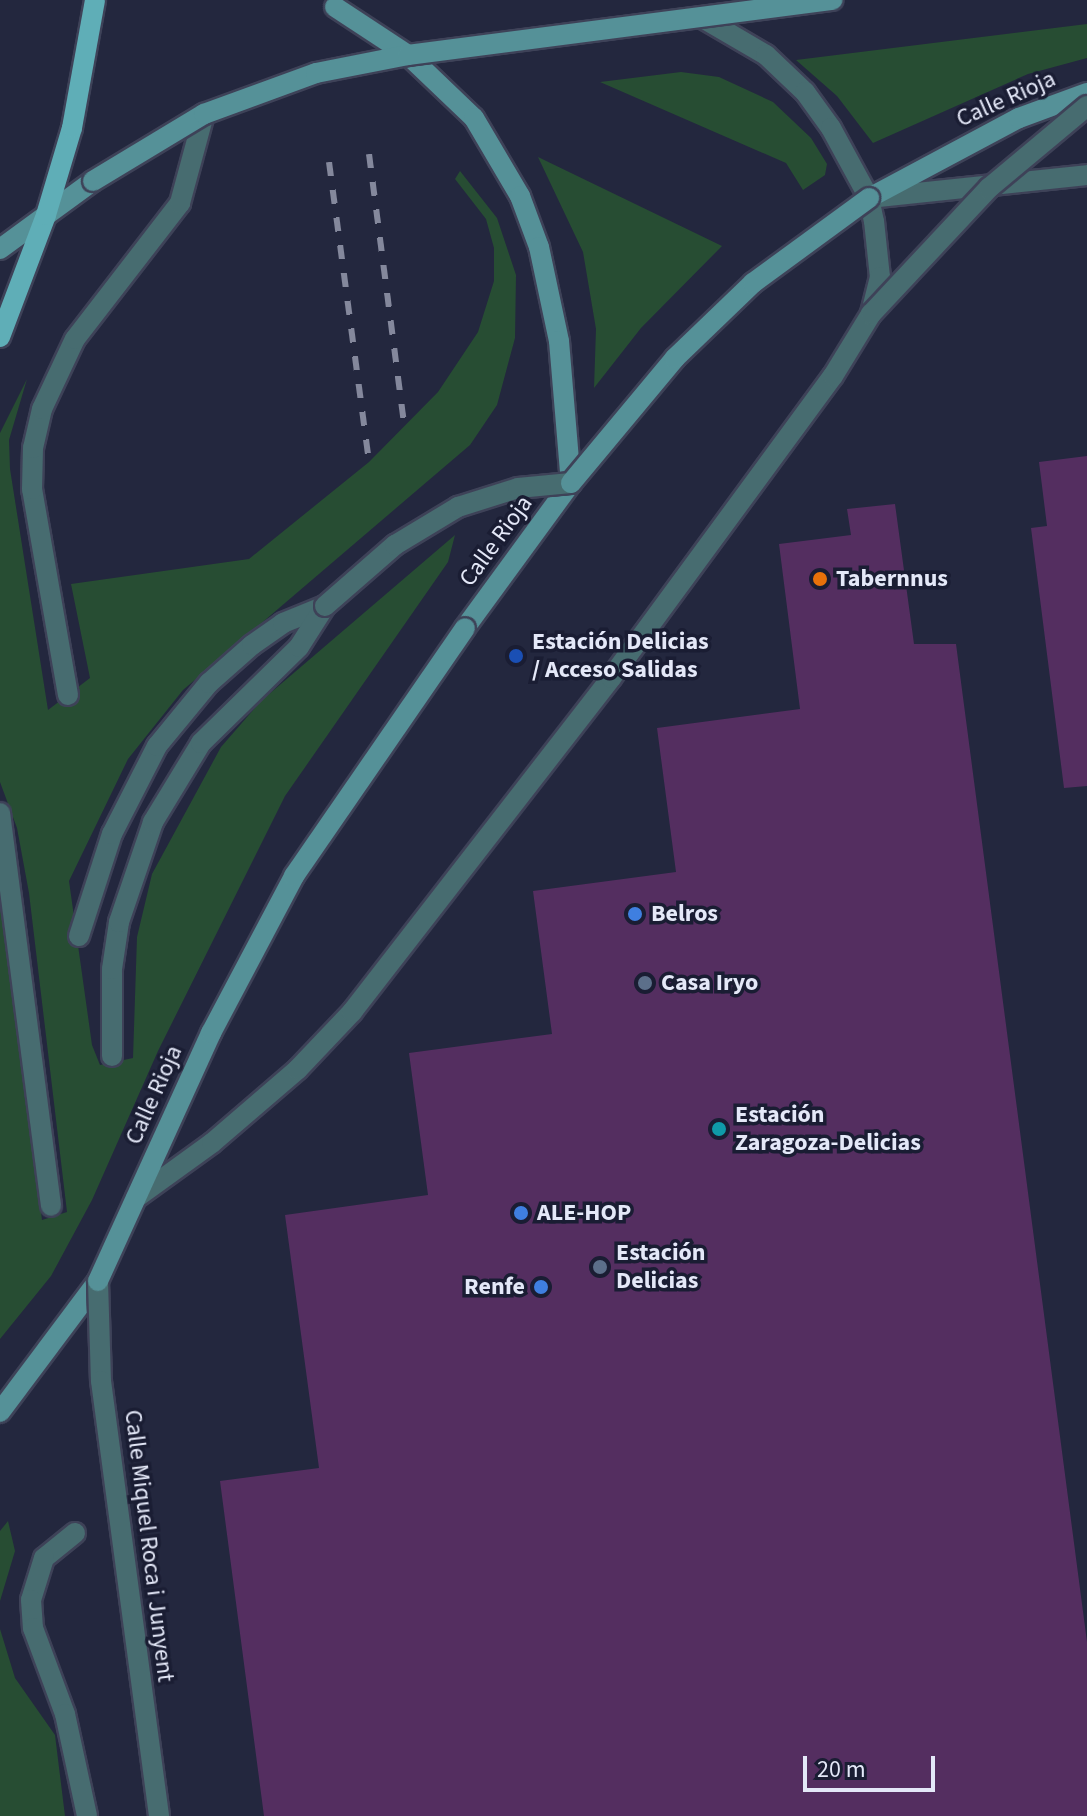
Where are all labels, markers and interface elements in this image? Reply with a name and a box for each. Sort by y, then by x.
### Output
street label: Calle Rioja [952,64,1060,134]
street label: Calle Rioja [453,490,539,592]
place label: Tabernnus [836,565,948,593]
marker: Tabernnus [811,570,829,588]
place label: Estación Delicias / Acceso Salidas [532,628,709,684]
marker: Estación Delicias / Acceso Salidas [507,647,525,665]
place label: Belros [651,900,718,928]
marker: Belros [626,905,644,923]
place label: Casa Iryo [661,969,758,997]
marker: Casa Iryo [636,974,654,992]
street label: Calle Rioja [119,1041,189,1149]
place label: Estación Zaragoza-Delicias [735,1101,921,1157]
marker: Estación Zaragoza-Delicias [710,1120,728,1138]
place label: ALE-HOP [537,1199,631,1227]
marker: ALE-HOP [512,1204,530,1222]
place label: Estación Delicias [616,1239,706,1295]
marker: Estación Delicias [591,1258,609,1276]
place label: Renfe [464,1273,525,1301]
marker: Renfe [532,1278,550,1296]
street label: Calle Miquel Roca i Junyent [118,1408,180,1684]
scale bar [807,1740,939,1790]
text: 20 m [817,1752,866,1787]

